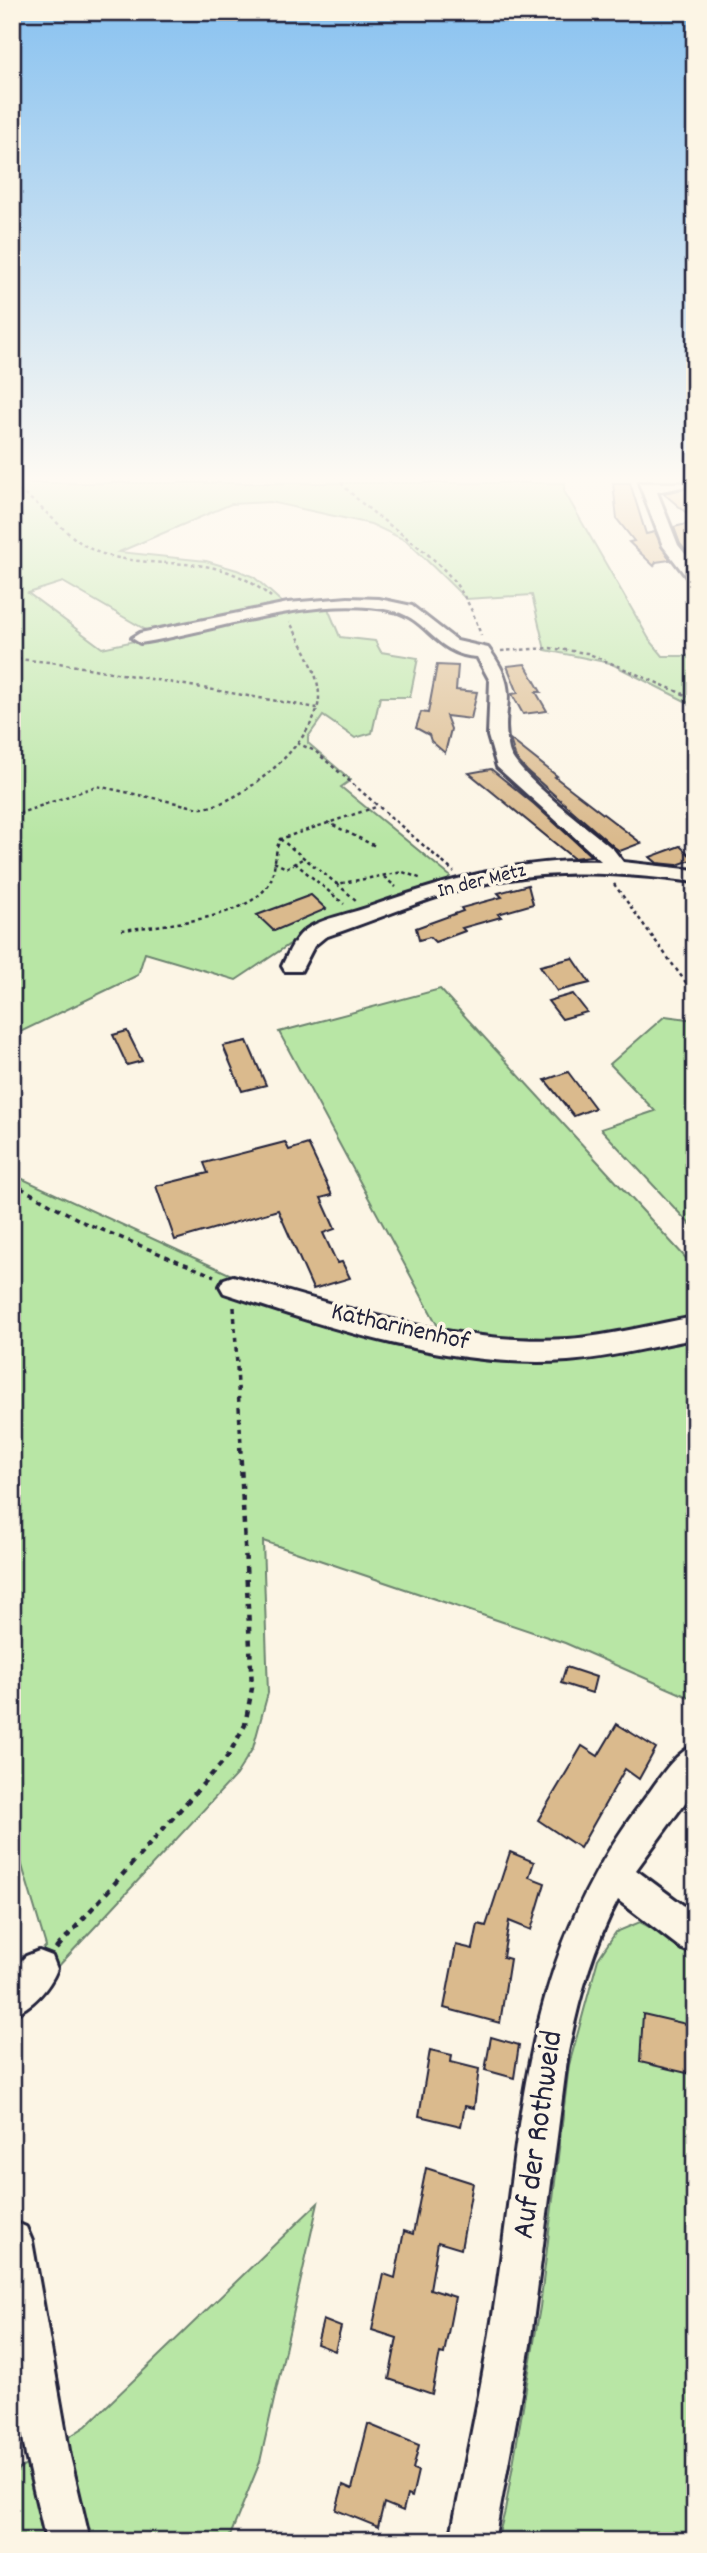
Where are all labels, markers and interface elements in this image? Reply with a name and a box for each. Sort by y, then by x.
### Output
street label: In der Metz [435,857,529,907]
street label: Katharinenhof [327,1294,473,1362]
street label: Auf der Rothweid [503,2028,577,2242]

